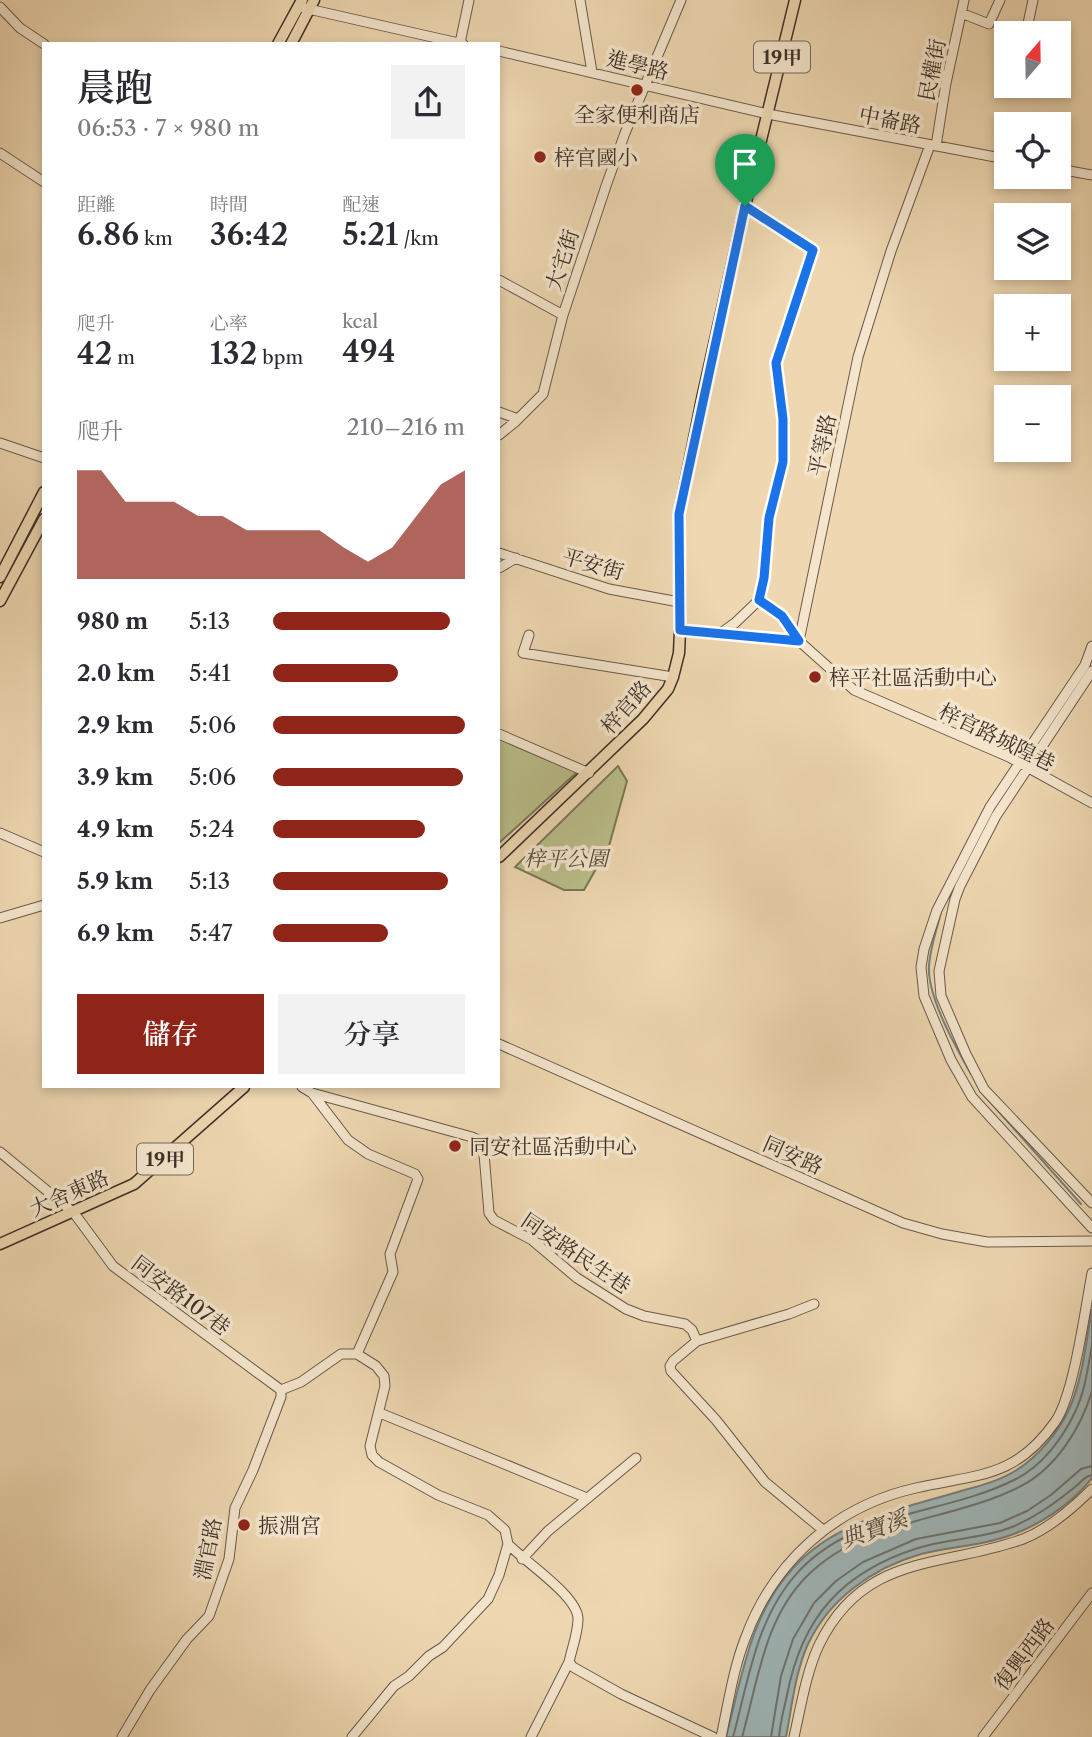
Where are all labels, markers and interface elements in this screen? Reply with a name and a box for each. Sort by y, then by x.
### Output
north arrow [994,21,1071,98]
map controls [994,21,1071,462]
street label: 民權街 [914,37,950,103]
road number: 19甲 [754,41,810,72]
street label: 進學路 [604,45,672,85]
text: 晨跑 [77,64,153,111]
button: share [391,65,465,139]
marker: 全家便利商店 [629,82,645,98]
place label: 全家便利商店 [574,102,700,127]
street label: 中崙路 [857,102,923,138]
button: locate [994,112,1071,189]
text: 06:53 · 7 × 980 m [77,114,259,142]
pin [715,134,775,206]
place label: 梓官國小 [554,145,638,170]
icon: arrive [726,145,764,183]
marker: 梓官國小 [532,149,548,165]
text: 距離 [77,193,115,216]
text: 時間 [210,193,248,216]
text: 配速 [342,193,380,216]
button: layers [994,203,1071,280]
text: 6.86 [77,216,139,253]
text: 36:42 [210,216,288,253]
text: 5:21 [342,216,398,253]
street label: 大宅街 [540,226,584,294]
text: km [139,227,173,250]
text: /km [398,227,439,250]
button: + [994,294,1071,371]
text: kcal [342,310,378,333]
text: 爬升 [77,312,115,335]
text: 心率 [210,312,248,335]
text: 494 [342,333,395,370]
text: 42 [77,335,112,372]
text: 132 [210,335,257,372]
text: m [112,346,135,369]
text: bpm [257,346,303,369]
button: − [994,385,1071,462]
street label: 平等路 [803,412,841,478]
text: 210–216 m [347,413,465,441]
text: 爬升 [77,417,123,445]
street label: 平安街 [559,543,627,585]
text: 980 m [77,607,148,635]
text: 5:13 [189,607,230,635]
text: 2.0 km [77,659,155,687]
text: 5:41 [189,659,231,687]
place label: 梓平社區活動中心 [829,665,997,690]
marker: 梓平社區活動中心 [807,669,823,685]
street label: 梓官路 [596,675,656,739]
street label: 梓官路城隍巷 [935,698,1059,776]
text: 2.9 km [77,711,154,739]
text: 5:06 [189,711,236,739]
text: 3.9 km [77,763,153,791]
text: 5:06 [189,763,236,791]
text: 4.9 km [77,815,154,843]
text: 5:24 [189,815,234,843]
park label: 梓平公園 [524,846,611,871]
text: 5.9 km [77,867,153,895]
text: 5:13 [189,867,230,895]
text: 6.9 km [77,919,154,947]
text: 5:47 [189,919,233,947]
button: 儲存 [77,994,264,1074]
button: 分享 [278,994,465,1074]
street label: 同安路 [759,1131,827,1179]
place label: 同安社區活動中心 [469,1134,637,1159]
marker: 同安社區活動中心 [447,1138,463,1154]
road number: 19甲 [137,1144,193,1175]
street label: 大舍東路 [26,1164,112,1222]
street label: 同安路民生巷 [517,1207,635,1299]
street label: 同安路107巷 [127,1250,235,1340]
water label: 典寶溪 [837,1503,914,1554]
place label: 振淵宮 [258,1513,321,1538]
street label: 淵官路 [190,1516,226,1582]
marker: 振淵宮 [236,1517,252,1533]
street label: 復興西路 [989,1613,1059,1695]

